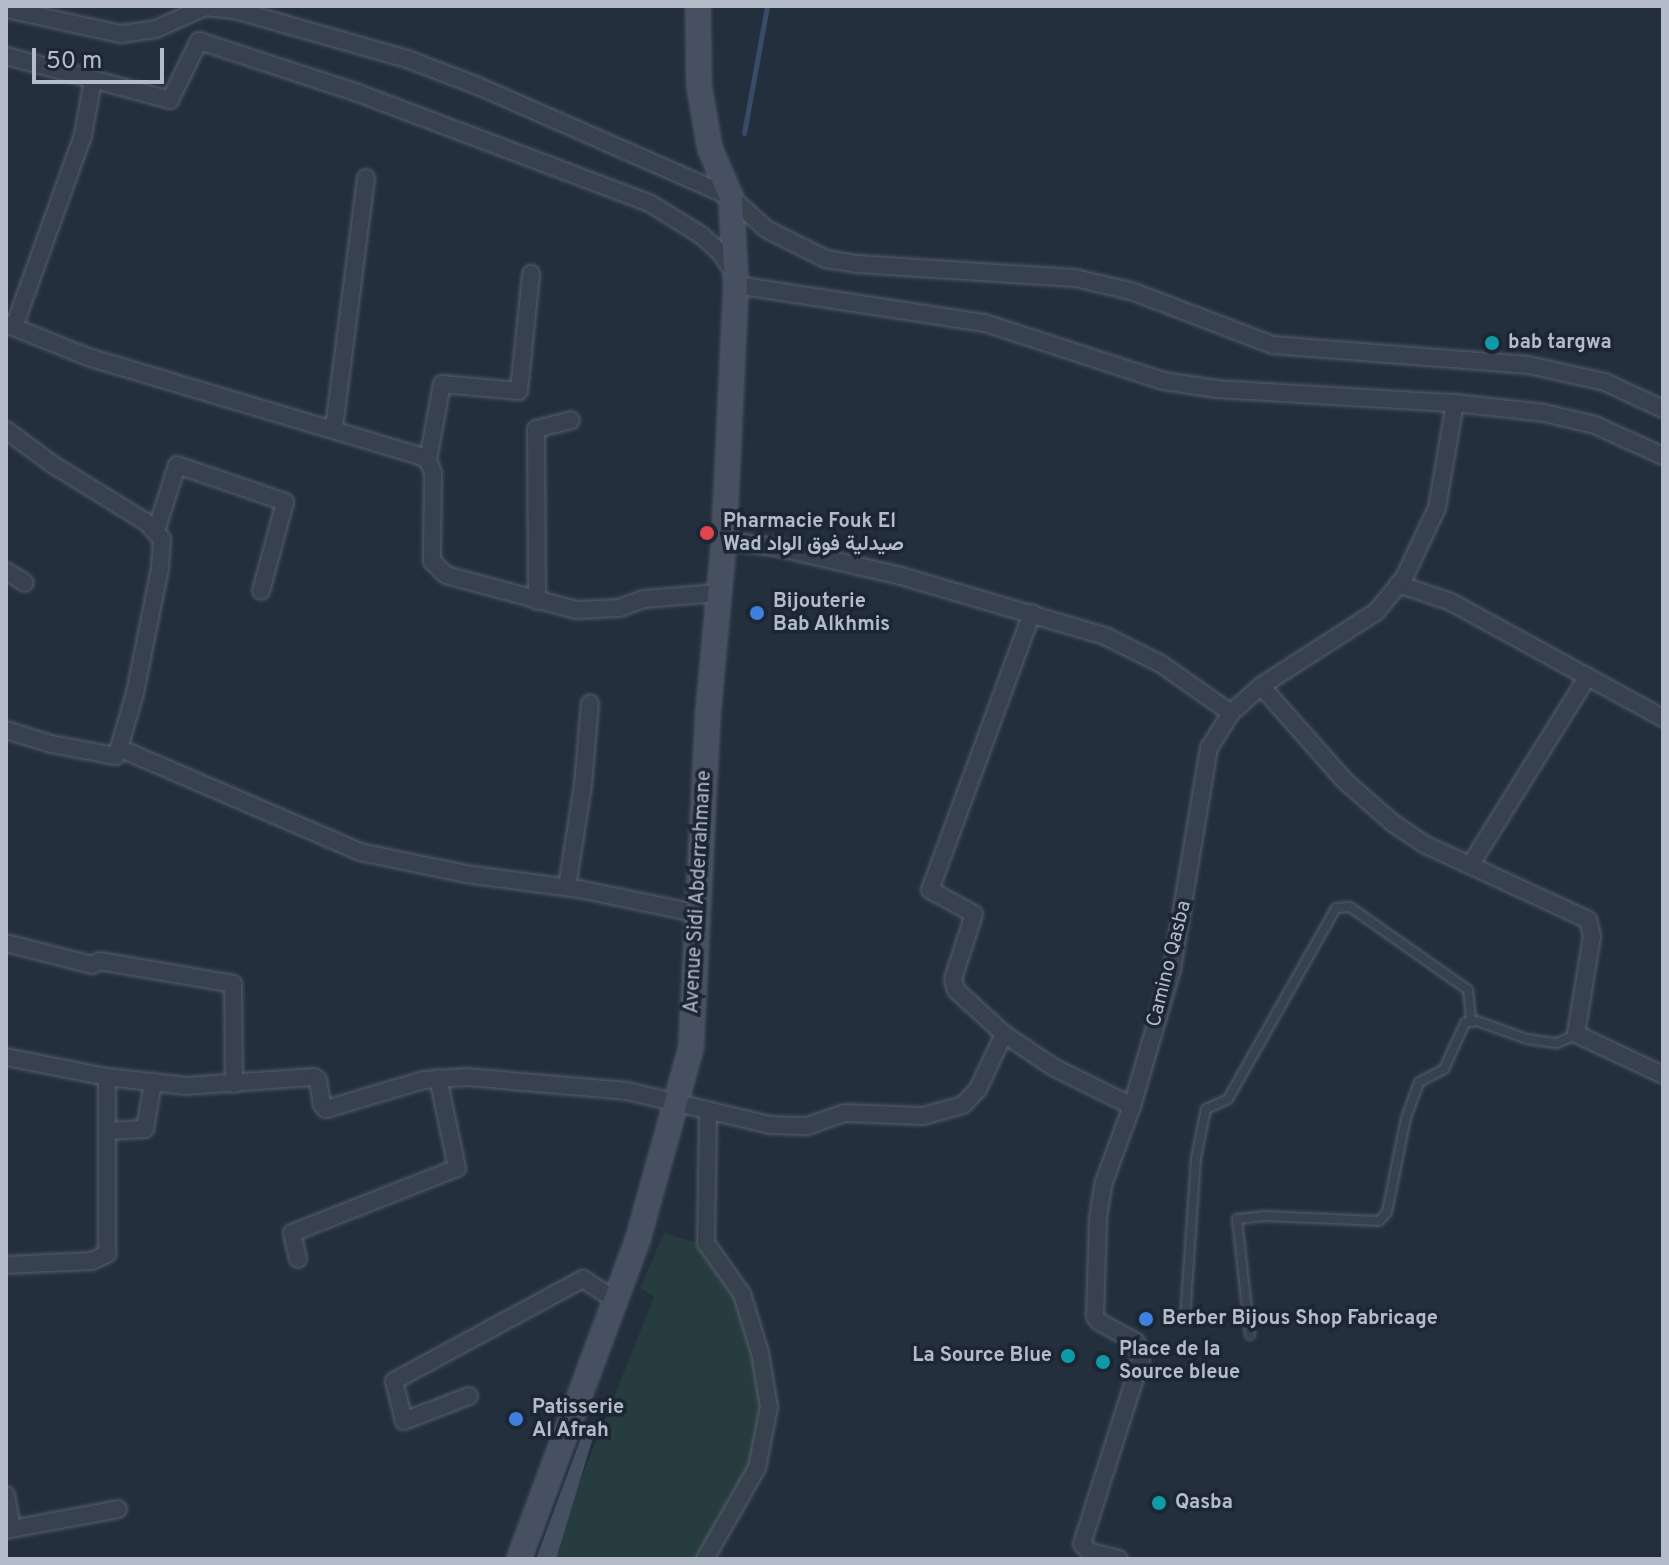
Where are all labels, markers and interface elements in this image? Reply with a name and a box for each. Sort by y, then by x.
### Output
scale bar [36,32,168,82]
text: 50 m [46,47,102,77]
place label: bab targwa [1508,331,1612,355]
marker: bab targwa [1483,334,1501,352]
place label: Pharmacie Fouk El Wad صيدلية فوق الواد [723,510,904,557]
marker: Pharmacie Fouk El Wad صيدلية فوق الواد [698,524,716,542]
place label: Bijouterie Bab Alkhmis [773,590,891,637]
marker: Bijouterie Bab Alkhmis [748,604,766,622]
street label: Avenue Sidi Abderrahmane [681,769,717,1015]
street label: Camino Qasba [1143,898,1197,1030]
place label: Berber Bijous Shop Fabricage [1162,1307,1438,1331]
marker: Berber Bijous Shop Fabricage [1137,1310,1155,1328]
place label: Place de la Source bleue [1119,1338,1240,1385]
place label: La Source Blue [912,1344,1052,1368]
marker: La Source Blue [1059,1347,1077,1365]
marker: Place de la Source bleue [1094,1353,1112,1371]
place label: Patisserie Al Afrah [532,1396,624,1443]
marker: Patisserie Al Afrah [507,1410,525,1428]
place label: Qasba [1175,1491,1233,1515]
marker: Qasba [1150,1494,1168,1512]

